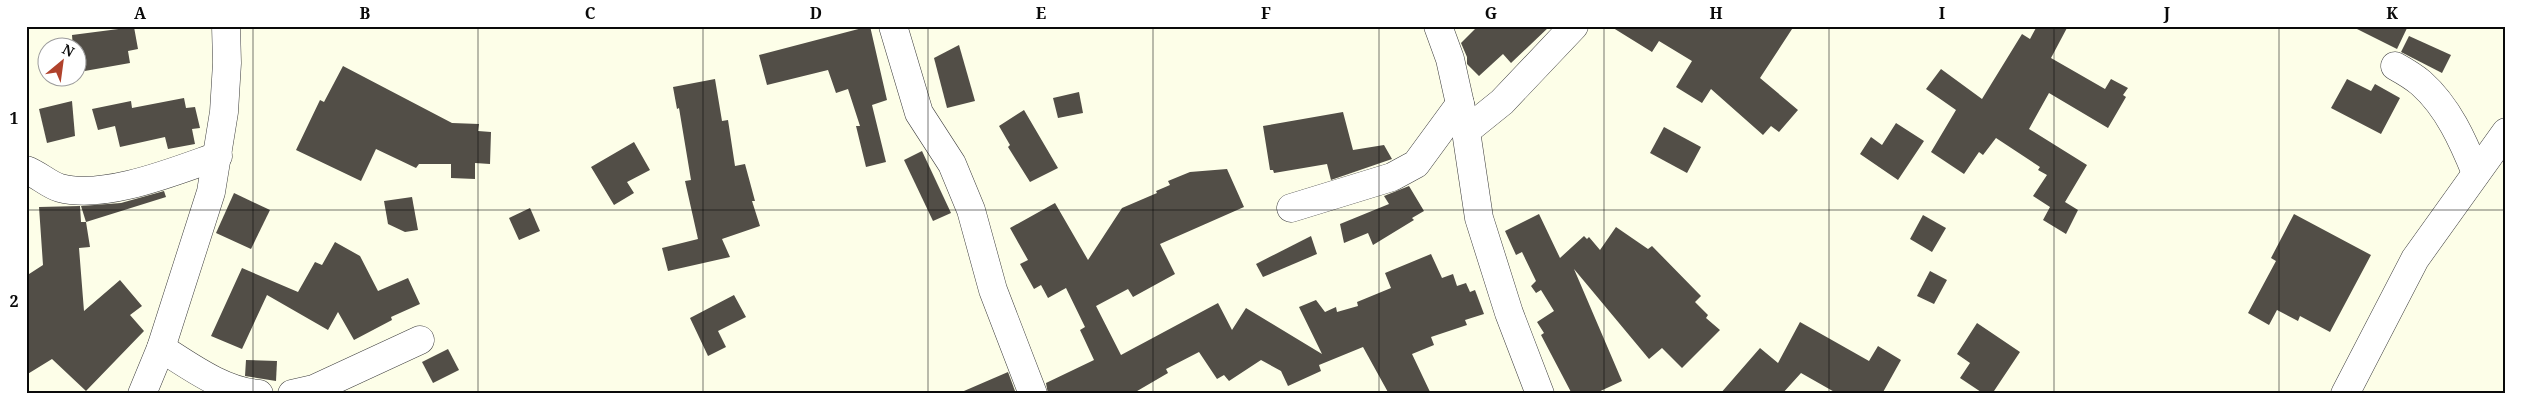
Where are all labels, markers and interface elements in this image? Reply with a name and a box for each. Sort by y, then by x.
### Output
text: A [134,2,147,24]
text: B [360,2,371,24]
text: C [585,2,596,24]
text: D [810,2,822,24]
text: E [1036,2,1046,24]
text: F [1261,2,1271,24]
text: G [1485,2,1497,24]
text: H [1709,2,1723,24]
text: I [1939,2,1945,24]
text: J [2163,2,2171,24]
text: K [2386,2,2398,24]
north arrow [38,38,88,88]
text: N [59,39,78,61]
text: 1 [9,107,19,129]
text: 2 [9,290,19,312]

